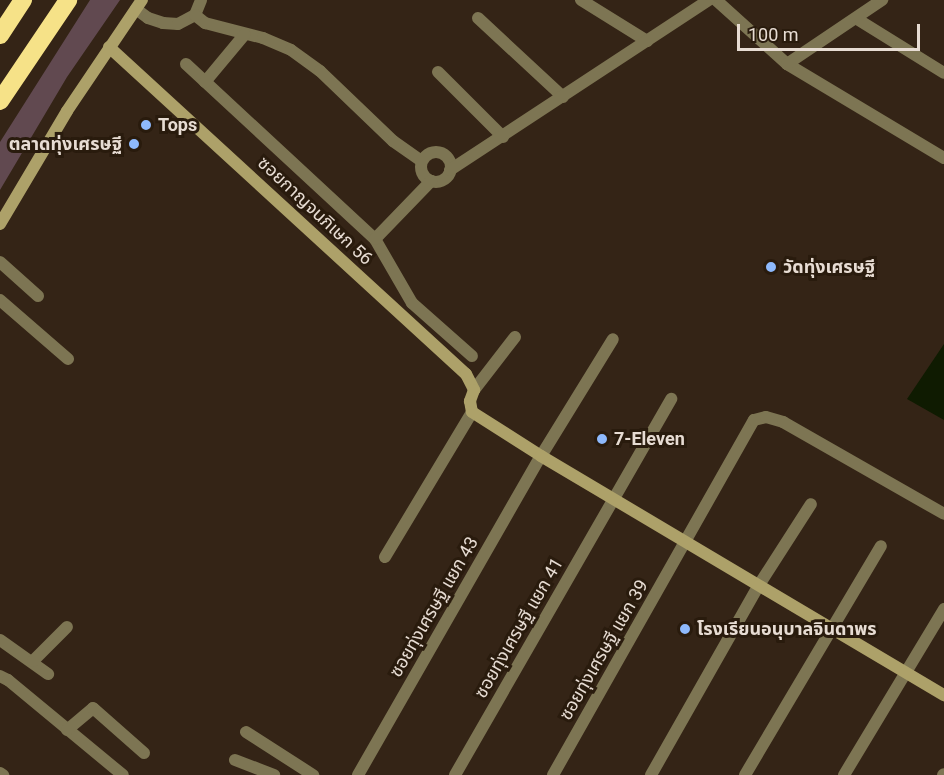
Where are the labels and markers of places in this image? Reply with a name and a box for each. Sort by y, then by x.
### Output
place label: Tops [158,114,197,136]
marker: Tops [139,118,153,132]
place label: ตลาดทุ่งเศรษฐี [9,133,122,155]
marker: ตลาดทุ่งเศรษฐี [127,137,141,151]
place label: วัดทุ่งเศรษฐี [783,256,875,278]
marker: วัดทุ่งเศรษฐี [764,260,778,274]
place label: 7-Eleven [614,428,685,450]
marker: 7-Eleven [595,432,609,446]
place label: โรงเรียนอนุบาลจินดาพร [697,618,877,640]
marker: โรงเรียนอนุบาลจินดาพร [678,622,692,636]

